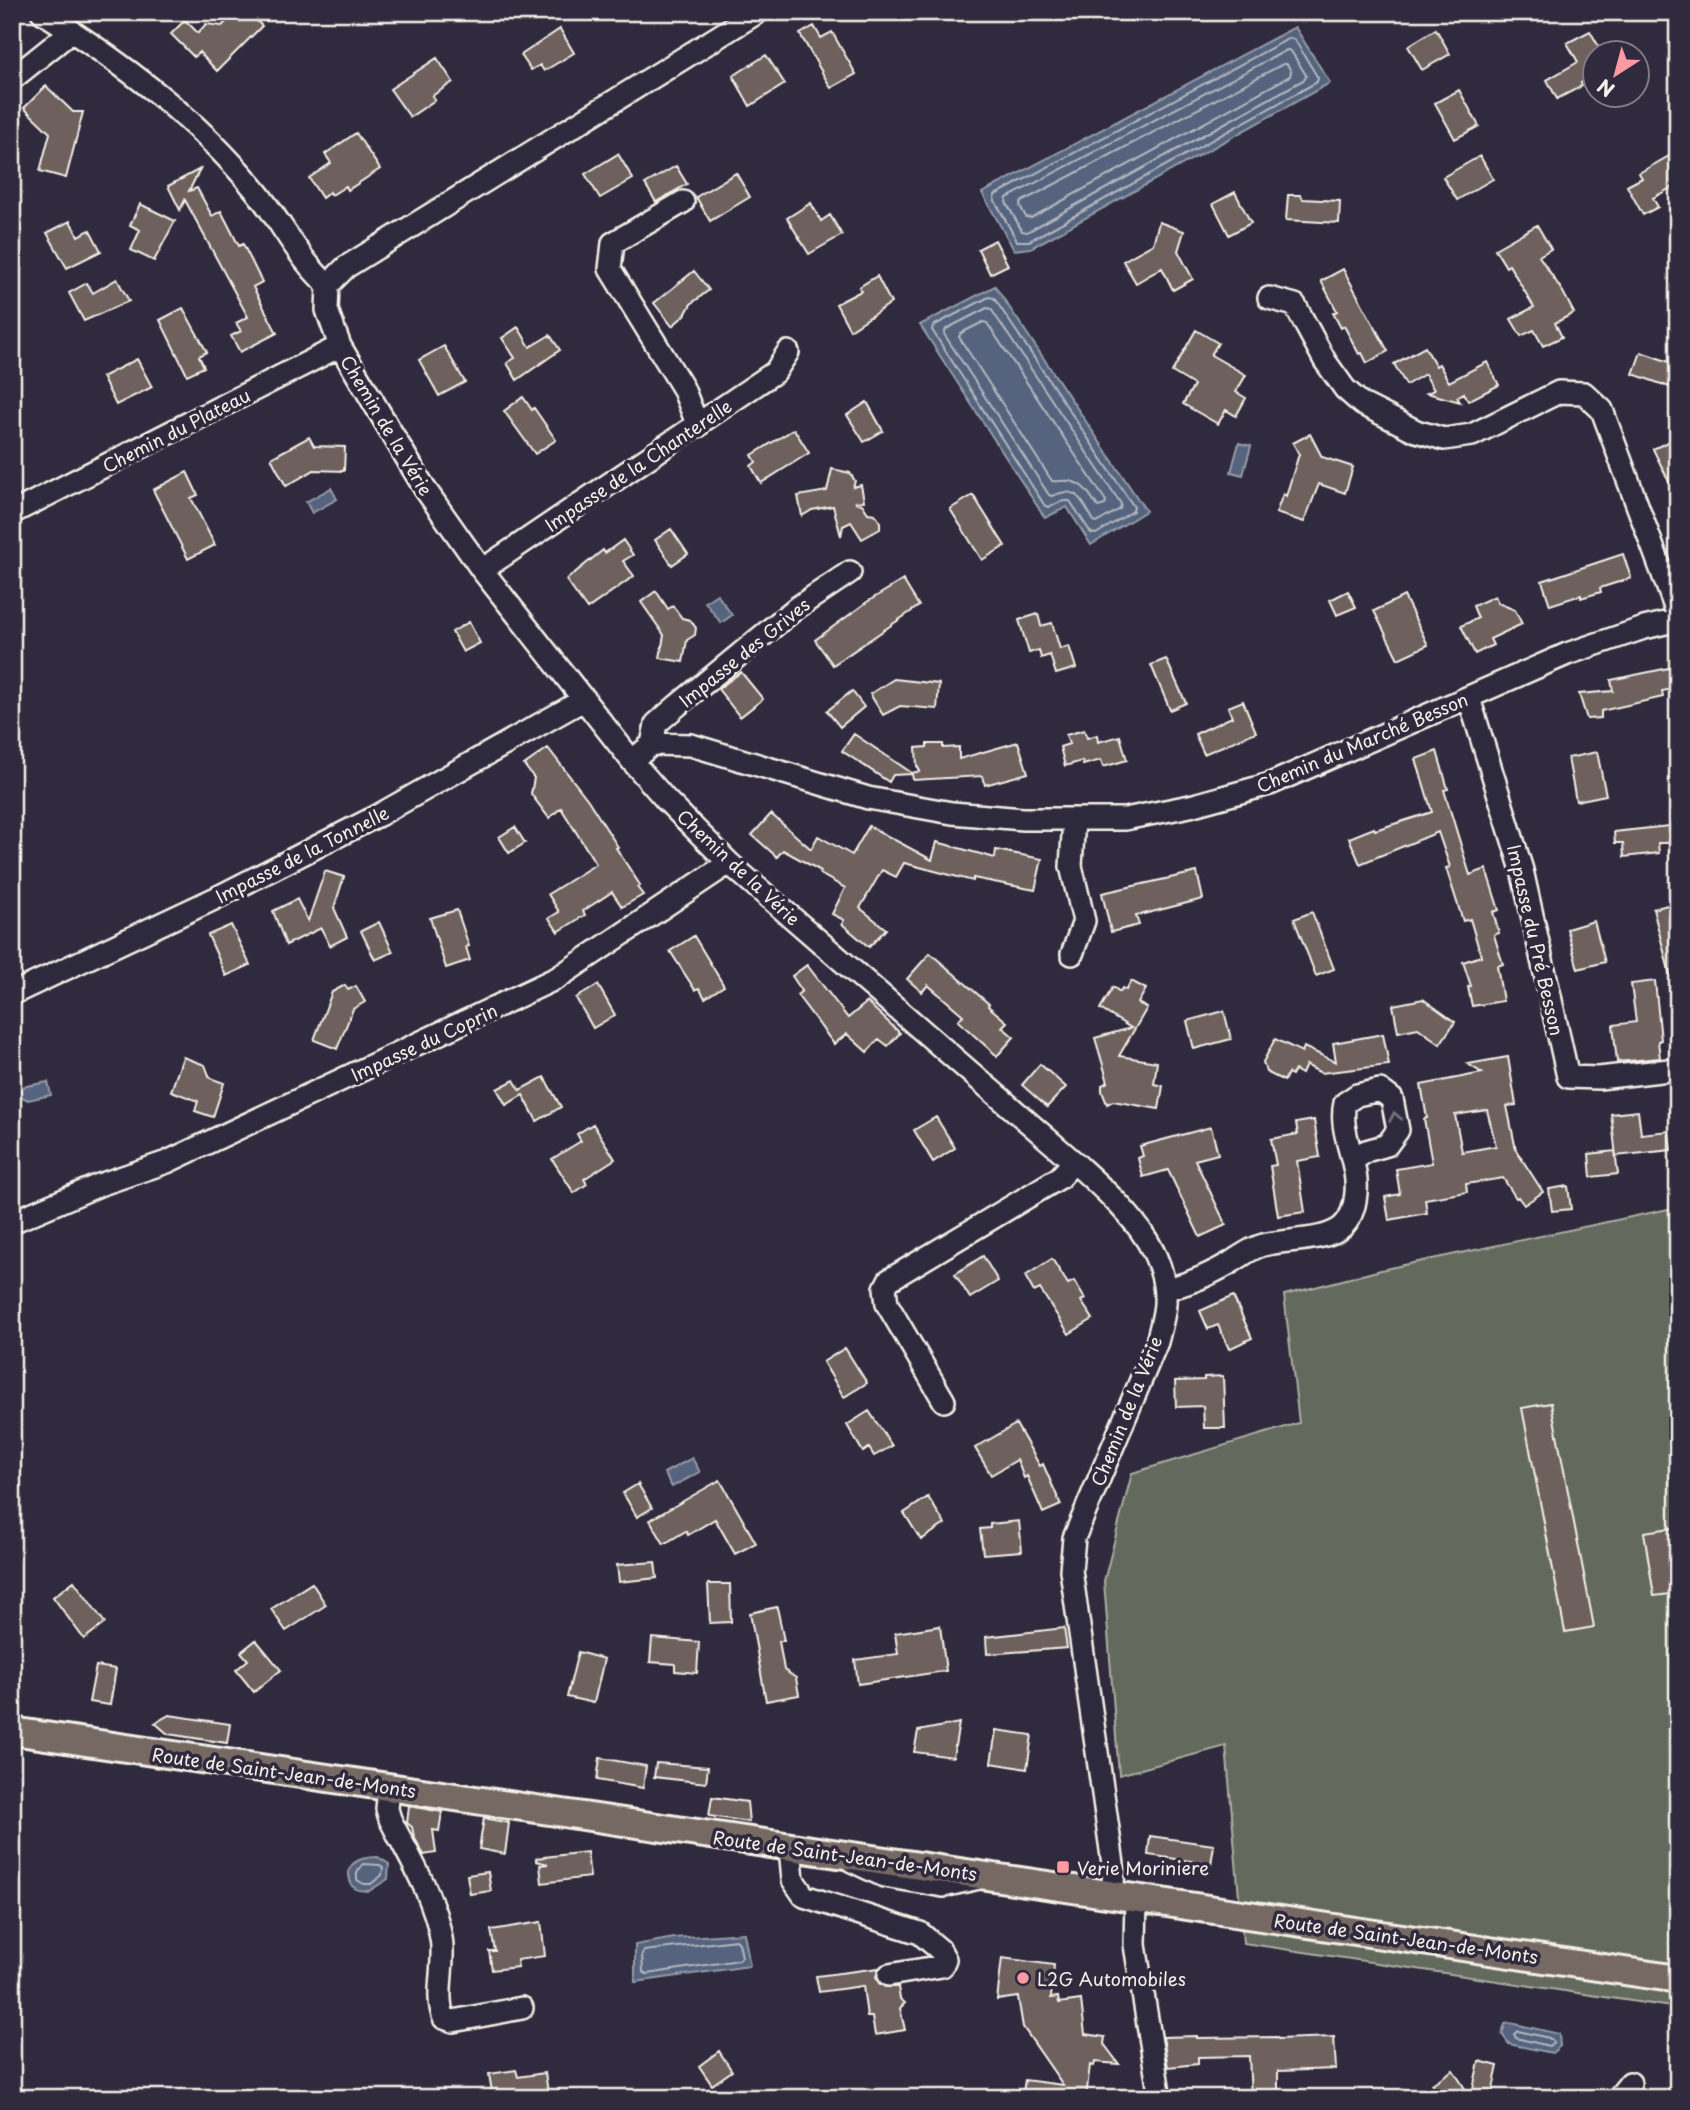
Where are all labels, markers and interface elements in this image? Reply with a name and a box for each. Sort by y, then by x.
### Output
north arrow [1582,38,1652,108]
text: N [1591,73,1620,104]
street label: Chemin de la Vérie [334,350,440,500]
street label: Chemin du Plateau [97,381,255,479]
street label: Impasse de la Chanterelle [539,392,737,538]
street label: Impasse des Grives [673,591,815,713]
street label: Chemin du Marché Besson [1252,685,1472,799]
street label: Impasse de la Tonnelle [211,798,393,909]
street label: Chemin de la Vérie [671,803,807,931]
street label: Impasse du Pré Besson [1501,842,1571,1038]
street label: Impasse du Coprin [346,996,502,1088]
one-way arrow [1388,1111,1403,1123]
street label: Chemin de la Vérie [1084,1332,1168,1490]
street label: Route de Saint-Jean-de-Monts [150,1740,418,1804]
street label: Route de Saint-Jean-de-Monts [711,1823,979,1887]
place label: Verie Moriniere [1077,1854,1209,1881]
marker: Verie Moriniere [1055,1859,1071,1875]
street label: Route de Saint-Jean-de-Monts [1272,1906,1540,1970]
place label: L2G Automobiles [1037,1965,1186,1992]
marker: L2G Automobiles [1015,1970,1031,1986]

